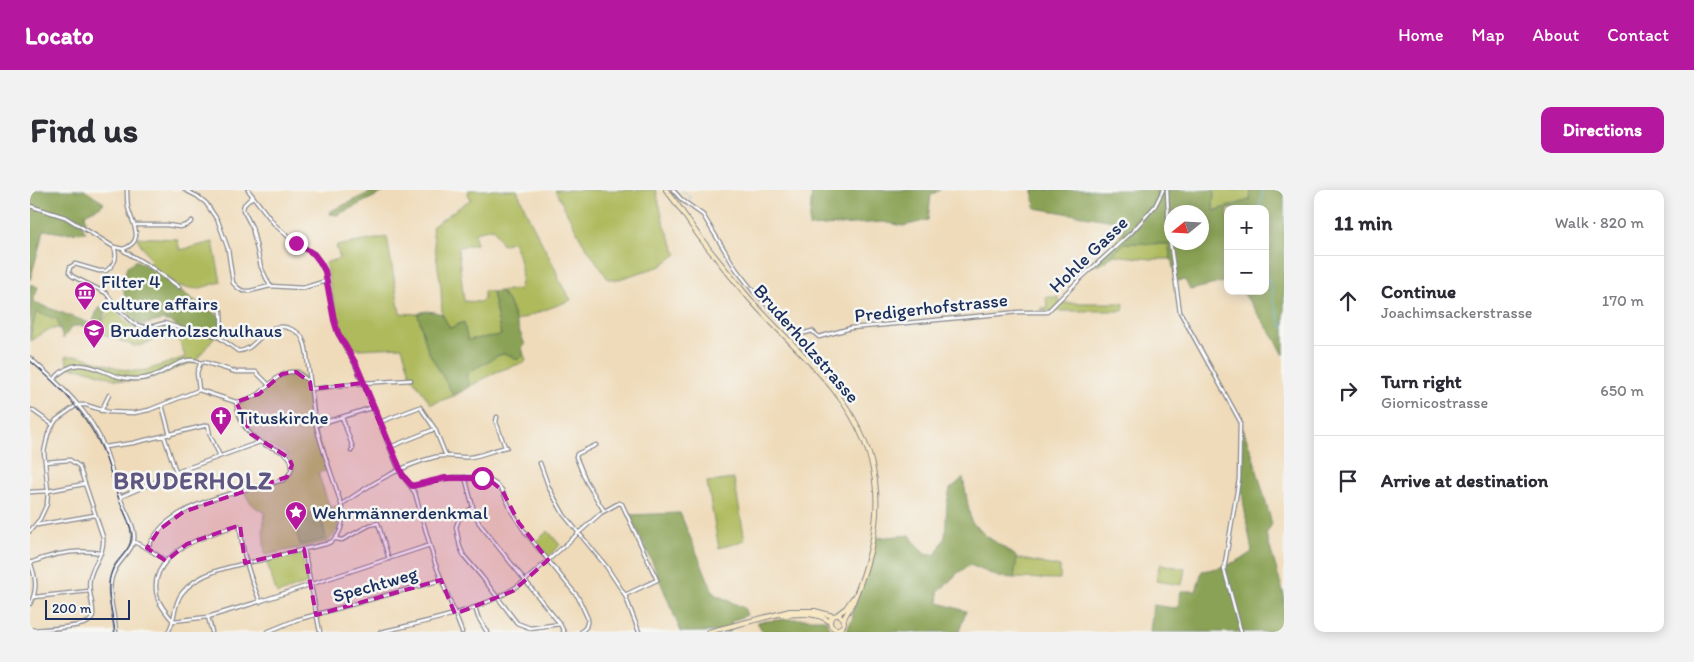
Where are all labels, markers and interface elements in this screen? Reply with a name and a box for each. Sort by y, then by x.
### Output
text: Locato [25,21,94,50]
text: Home [1398,24,1444,46]
text: Map [1472,24,1505,46]
text: About [1533,24,1579,46]
text: Contact [1607,24,1669,46]
button: Directions [1541,107,1664,153]
text: Find us [30,109,138,151]
north arrow [1164,205,1209,250]
map controls [1224,205,1269,295]
button: + [1224,205,1269,250]
text: 11 min [1334,210,1392,235]
street label: Hohle Gasse [1044,211,1133,298]
text: Walk · 820 m [1555,213,1644,232]
route end [285,232,308,255]
button: − [1224,250,1269,295]
place label: Filter 4 culture affairs [101,270,218,315]
street label: Bruderholzstrasse [749,279,865,407]
museum icon: Filter 4 culture affairs [73,280,97,311]
text: Continue [1381,280,1456,303]
icon: ahead [1334,287,1362,315]
street label: Predigerhofstrasse [853,288,1009,327]
text: 170 m [1602,291,1644,310]
text: Joachimsackerstrasse [1381,303,1533,322]
school or university icon: Bruderholzschulhaus [82,318,106,349]
place label: Bruderholzschulhaus [110,319,282,342]
text: Turn right [1381,370,1462,393]
icon: right [1334,377,1362,405]
text: 650 m [1600,381,1644,400]
text: Giornicostrasse [1381,393,1488,412]
church icon: Tituskirche [209,405,233,436]
place label: Tituskirche [237,406,329,429]
district label: BRUDERHOLZ [113,466,273,495]
route start [471,467,494,490]
icon: arrive [1334,467,1362,495]
text: Arrive at destination [1381,469,1548,492]
place icon: Wehrmännerdenkmal [284,500,308,531]
place label: Wehrmännerdenkmal [312,501,489,524]
street label: Spechtweg [330,561,421,608]
scale bar [45,597,130,620]
text: 200 m [52,600,92,617]

